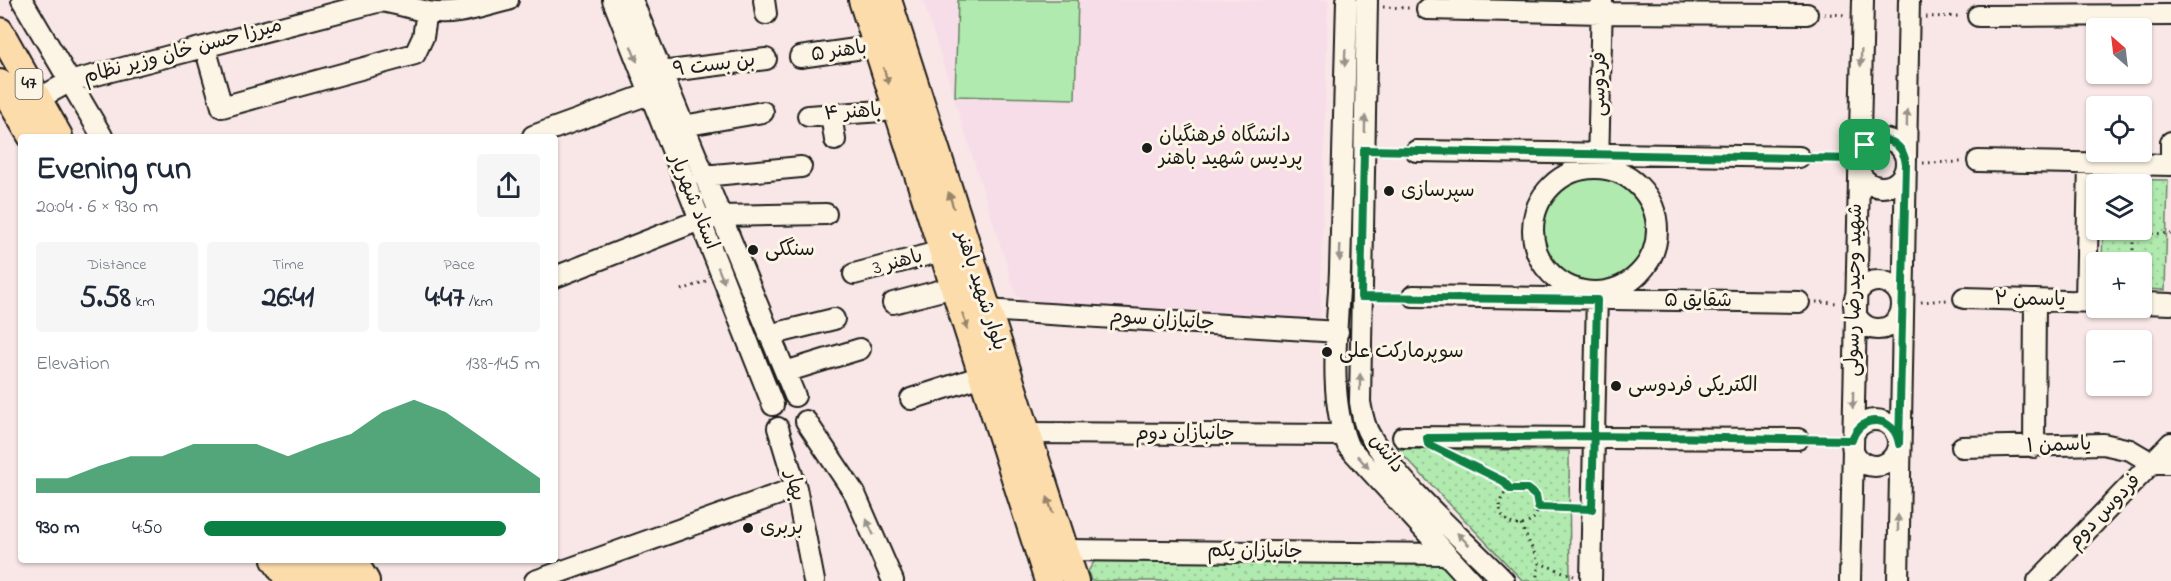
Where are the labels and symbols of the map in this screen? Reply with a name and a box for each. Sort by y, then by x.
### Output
street label: میرزا حسن خان وزیر نظام [80,11,286,93]
north arrow [2086,18,2152,84]
street label: باهنر ۵ [809,34,869,70]
one-way arrow [629,46,639,64]
street label: بن بست ۹ [671,47,757,85]
one-way arrow [1341,49,1350,68]
one-way arrow [1856,49,1866,68]
street label: فردوسی [1585,51,1615,117]
one-way arrow [882,67,892,85]
road number: 47 [15,69,42,99]
street label: باهنر ۴ [823,97,883,129]
one-way arrow [1902,108,1912,127]
one-way arrow [1360,114,1370,133]
pin [1839,119,1890,170]
place label: دانشگاه فرهنگیان پردیس شهید باهنر [1157,122,1302,174]
marker: دانشگاه فرهنگیان پردیس شهید باهنر [1140,141,1154,155]
street label: استاد شهریار [660,148,725,254]
place label: سپرسازی [1401,177,1475,206]
marker: سپرسازی [1382,184,1396,198]
one-way arrow [946,191,955,209]
street label: شهید وحیدرضا رسولی [1839,203,1871,377]
street label: بلوار شهید باهنر [946,225,1013,355]
place label: سنگکی [765,236,815,265]
street label: باهنر 3 [870,242,926,284]
marker: سنگکی [746,243,760,257]
one-way arrow [1335,244,1345,263]
one-way arrow [717,266,727,284]
street label: یاسمن ۲ [1994,285,2066,315]
street label: شقایق ۵ [1664,287,1732,316]
street label: جانبازان سوم [1109,303,1215,339]
one-way arrow [961,312,970,330]
place label: سوپرمارکت علی [1339,338,1464,367]
marker: سوپرمارکت علی [1320,345,1334,359]
one-way arrow [1355,372,1365,391]
place label: الکتریکی فردوسی [1628,372,1758,401]
marker: الکتریکی فردوسی [1609,379,1623,393]
one-way arrow [1848,391,1858,410]
street label: جانبازان دوم [1135,420,1235,449]
street label: دانش [1361,428,1411,480]
street label: یاسمن ۱ [2026,430,2092,462]
one-way arrow [1356,454,1369,469]
street label: بهار [776,466,812,504]
street label: فردوس دوم [2062,468,2148,556]
one-way arrow [1045,496,1055,514]
one-way arrow [1893,513,1903,532]
place label: بربری [760,514,803,543]
one-way arrow [865,518,875,536]
marker: بربری [741,521,755,535]
one-way arrow [1456,532,1470,547]
street label: جانبازان یکم [1207,537,1303,567]

